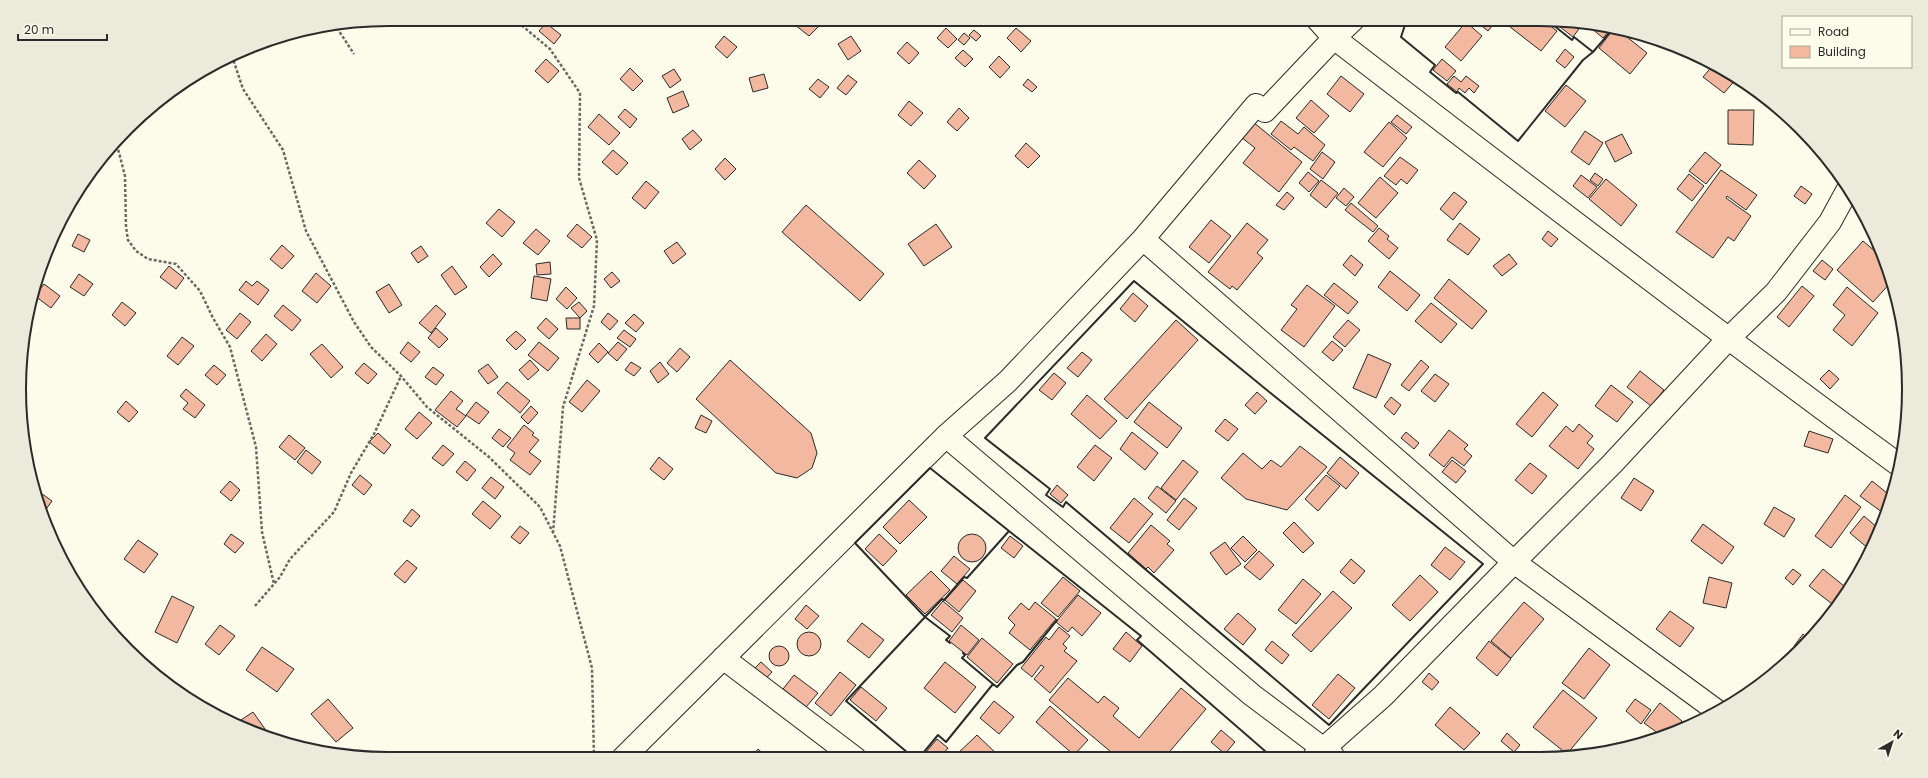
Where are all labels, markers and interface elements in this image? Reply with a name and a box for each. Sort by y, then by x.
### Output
scale bar [18,16,107,42]
legend [1782,16,1912,68]
text: 20 m [24,21,54,38]
text: Road [1818,23,1849,40]
text: Building [1818,43,1866,60]
north arrow [1872,722,1912,762]
text: N [1890,725,1907,743]

